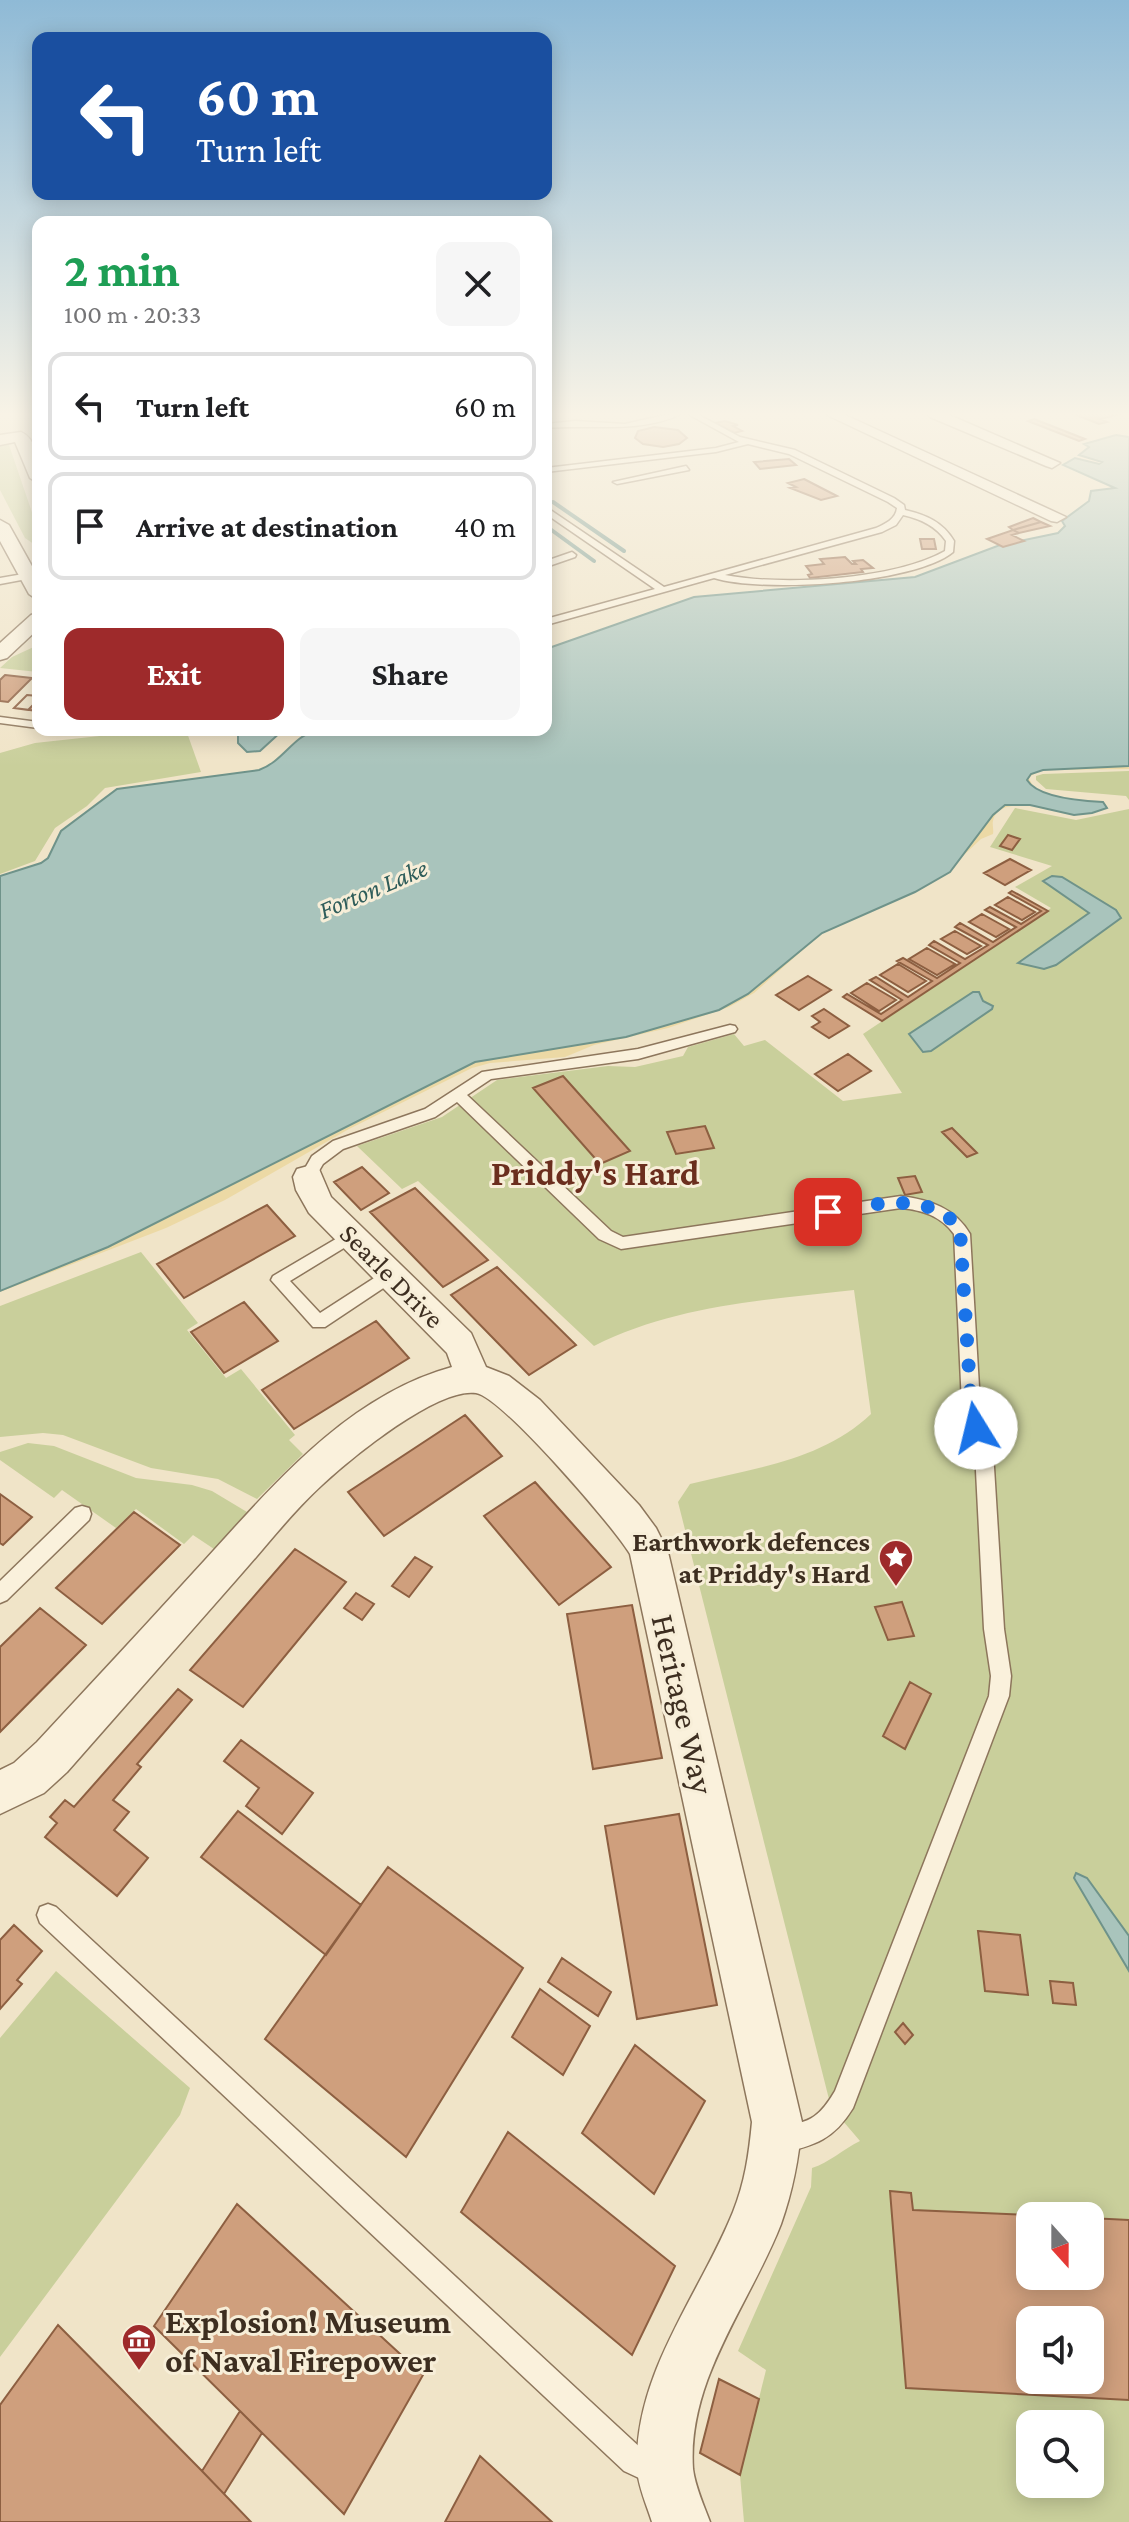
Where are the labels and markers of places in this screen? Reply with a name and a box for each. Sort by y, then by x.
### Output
pin [794,1178,862,1246]
place label: Earthwork defences at Priddy's Hard [632,1526,871,1589]
place icon: Earthwork defences at Priddy's Hard [877,1538,915,1588]
place label: Explosion! Museum of Naval Firepower [165,2303,451,2379]
museum icon: Explosion! Museum of Naval Firepower [120,2322,158,2372]

